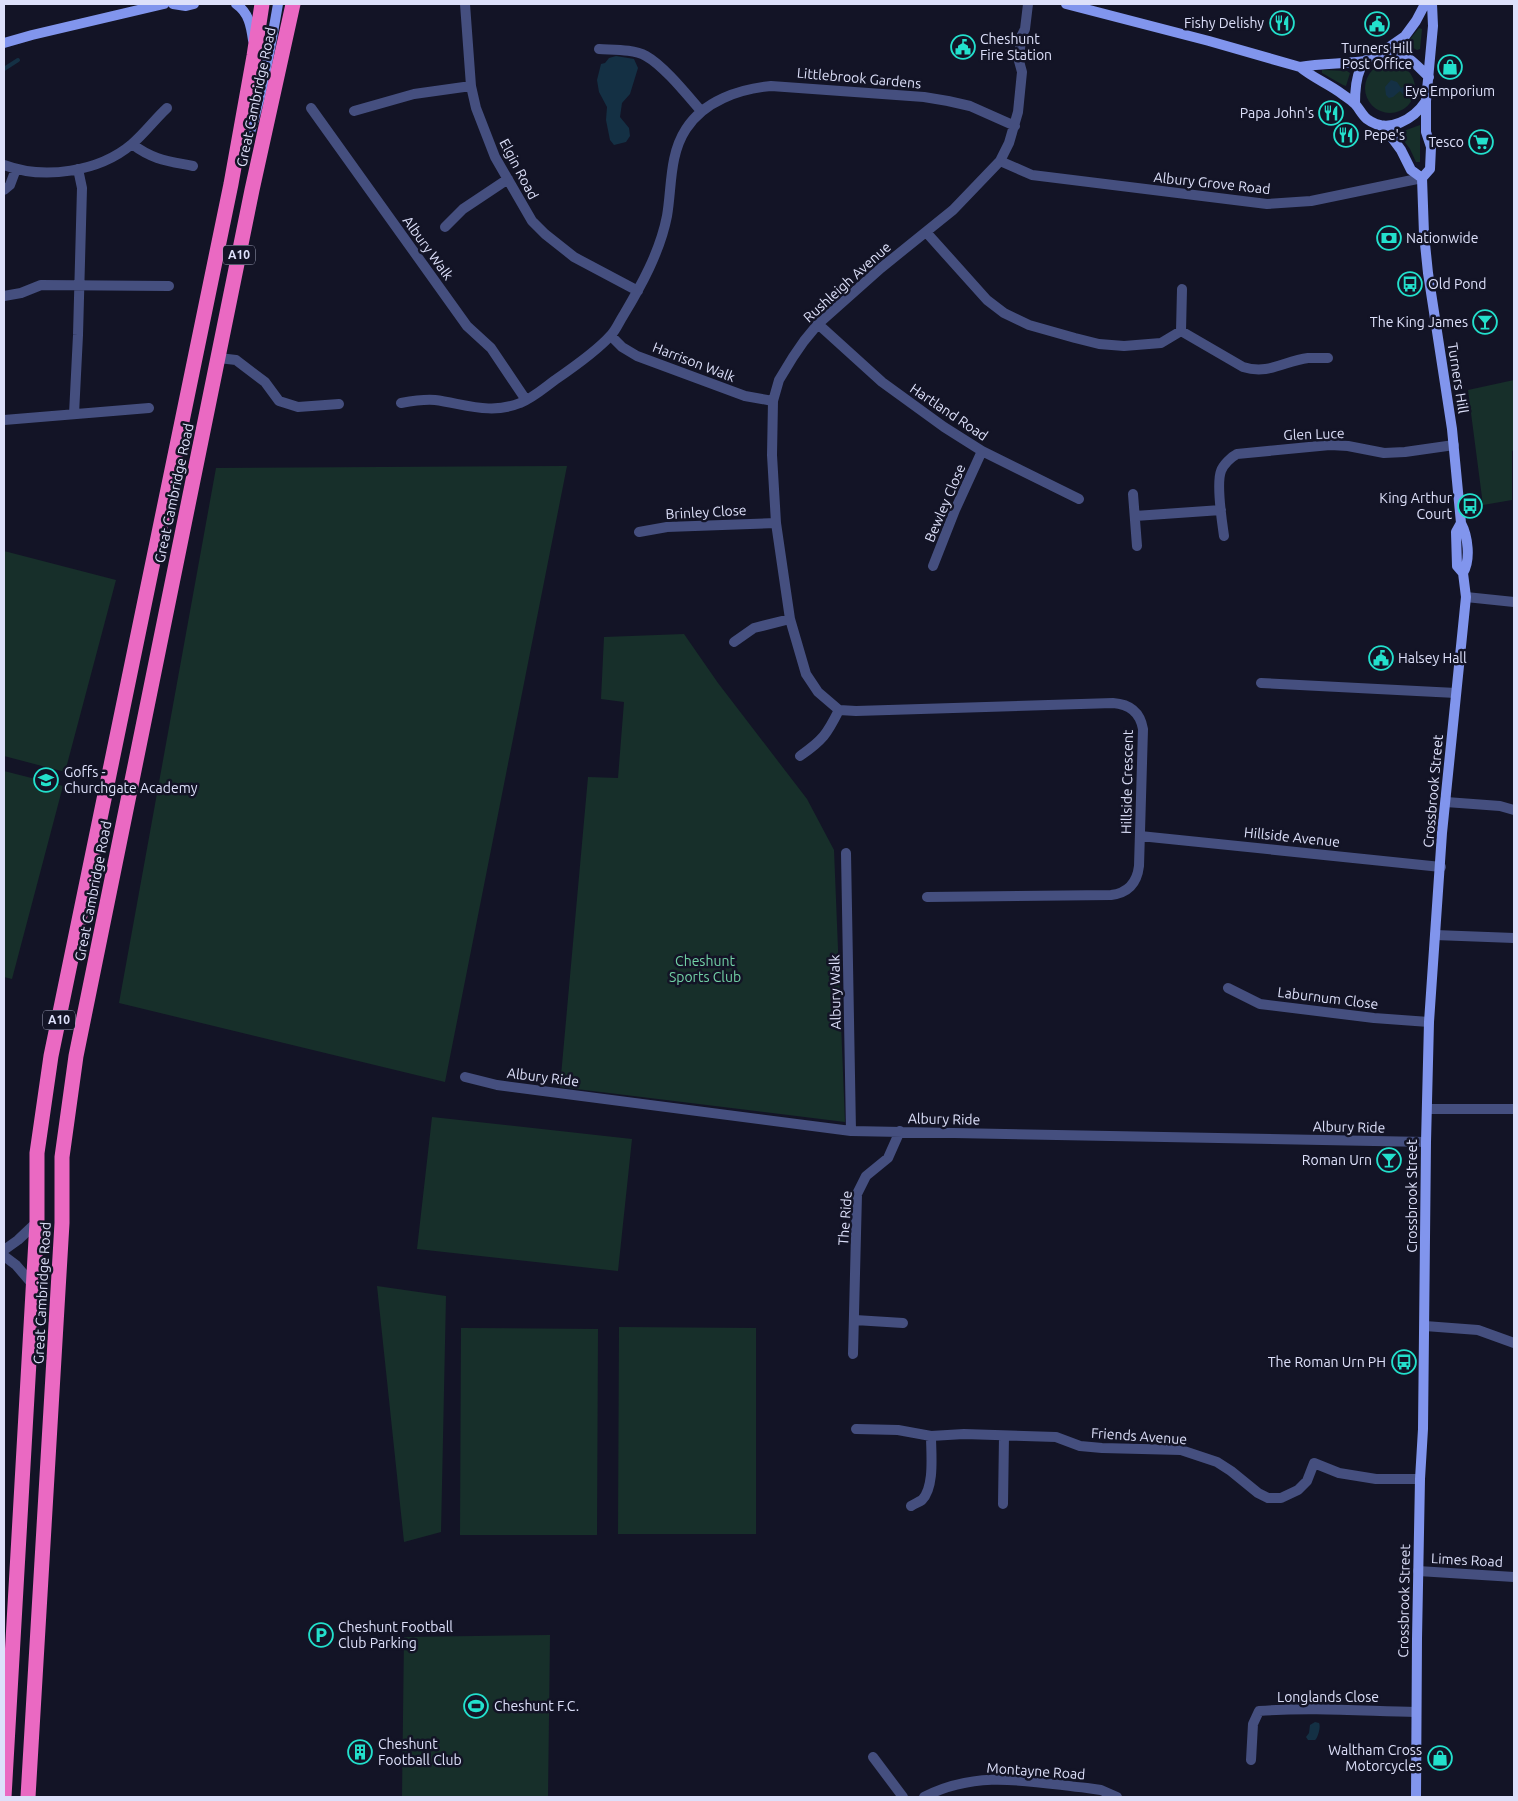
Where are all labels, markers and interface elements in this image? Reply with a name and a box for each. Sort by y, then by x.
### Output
restaurant icon: Fishy Delishy [1269,10,1295,36]
public building icon: Turners Hill Post Office [1364,11,1390,37]
place label: Fishy Delishy [1184,15,1264,31]
street label: Great Cambridge Road [233,26,279,168]
place label: Cheshunt Fire Station [980,31,1052,63]
public building icon: Cheshunt Fire Station [950,34,976,60]
place label: Turners Hill Post Office [1341,40,1413,72]
shop icon: Eye Emporium [1437,54,1463,80]
street label: Littlebrook Gardens [796,65,922,91]
place label: Eye Emporium [1405,83,1495,99]
restaurant icon: Papa John's [1318,100,1344,126]
place label: Papa John's [1240,105,1314,121]
restaurant icon: Pepe's [1333,122,1359,148]
place label: Pepe's [1364,127,1405,143]
supermarket icon: Tesco [1468,129,1494,155]
place label: Tesco [1428,134,1464,150]
street label: Elgin Road [496,136,542,202]
street label: Albury Grove Road [1153,169,1271,197]
street label: Albury Walk [399,213,457,283]
bank icon: Nationwide [1376,225,1402,251]
place label: Nationwide [1406,230,1478,246]
street label: Rushleigh Avenue [800,239,894,325]
road number: A10 [223,246,255,264]
bus stop icon: Old Pond [1397,271,1423,297]
place label: Old Pond [1428,276,1487,292]
bar icon: The King James [1472,309,1498,335]
place label: The King James [1370,314,1468,330]
street label: Harrison Walk [651,339,737,385]
street label: Turners Hill [1445,341,1472,415]
street label: Hartland Road [907,380,991,444]
street label: Great Cambridge Road [151,422,197,564]
street label: Glen Luce [1283,425,1345,443]
street label: Bewley Close [921,462,969,544]
place label: King Arthur Court [1379,490,1453,522]
bus stop icon: King Arthur Court [1457,493,1483,519]
street label: Brinley Close [665,502,747,522]
public building icon: Halsey Hall [1368,645,1394,671]
place label: Halsey Hall [1398,650,1467,666]
street label: Hillside Crescent [1118,729,1136,834]
street label: Crossbrook Street [1420,733,1446,848]
place label: Goffs - Churchgate Academy [64,764,198,796]
school or university icon: Goffs - Churchgate Academy [33,767,59,793]
street label: Great Cambridge Road [72,820,114,962]
street label: Hillside Avenue [1243,824,1341,850]
park label: Cheshunt Sports Club [669,953,741,985]
street label: Albury Walk [826,954,844,1030]
street label: Laburnum Close [1277,984,1379,1012]
road number: A10 [43,1010,75,1030]
street label: Albury Ride [506,1065,580,1089]
street label: Albury Ride [908,1110,980,1128]
street label: Albury Ride [1313,1118,1385,1136]
street label: Crossbrook Street [1404,1139,1420,1253]
bar icon: Roman Urn [1376,1147,1402,1173]
place label: Roman Urn [1302,1152,1372,1168]
street label: The Ride [835,1190,855,1246]
street label: Great Cambridge Road [30,1221,54,1365]
bus stop icon: The Roman Urn PH [1391,1349,1417,1375]
place label: The Roman Urn PH [1268,1354,1386,1370]
street label: Friends Avenue [1090,1425,1188,1447]
street label: Crossbrook Street [1395,1544,1413,1658]
street label: Limes Road [1431,1550,1503,1570]
place label: Cheshunt Football Club Parking [338,1619,453,1651]
parking icon: Cheshunt Football Club Parking [308,1622,334,1648]
street label: Longlands Close [1277,1689,1379,1705]
sports icon: Cheshunt F.C. [463,1693,489,1719]
place label: Cheshunt F.C. [494,1698,579,1714]
place label: Cheshunt Football Club [378,1736,462,1768]
building icon: Cheshunt Football Club [347,1739,373,1765]
place label: Waltham Cross Motorcycles [1328,1742,1422,1774]
shop icon: Waltham Cross Motorcycles [1427,1745,1453,1771]
street label: Montayne Road [986,1760,1086,1782]

